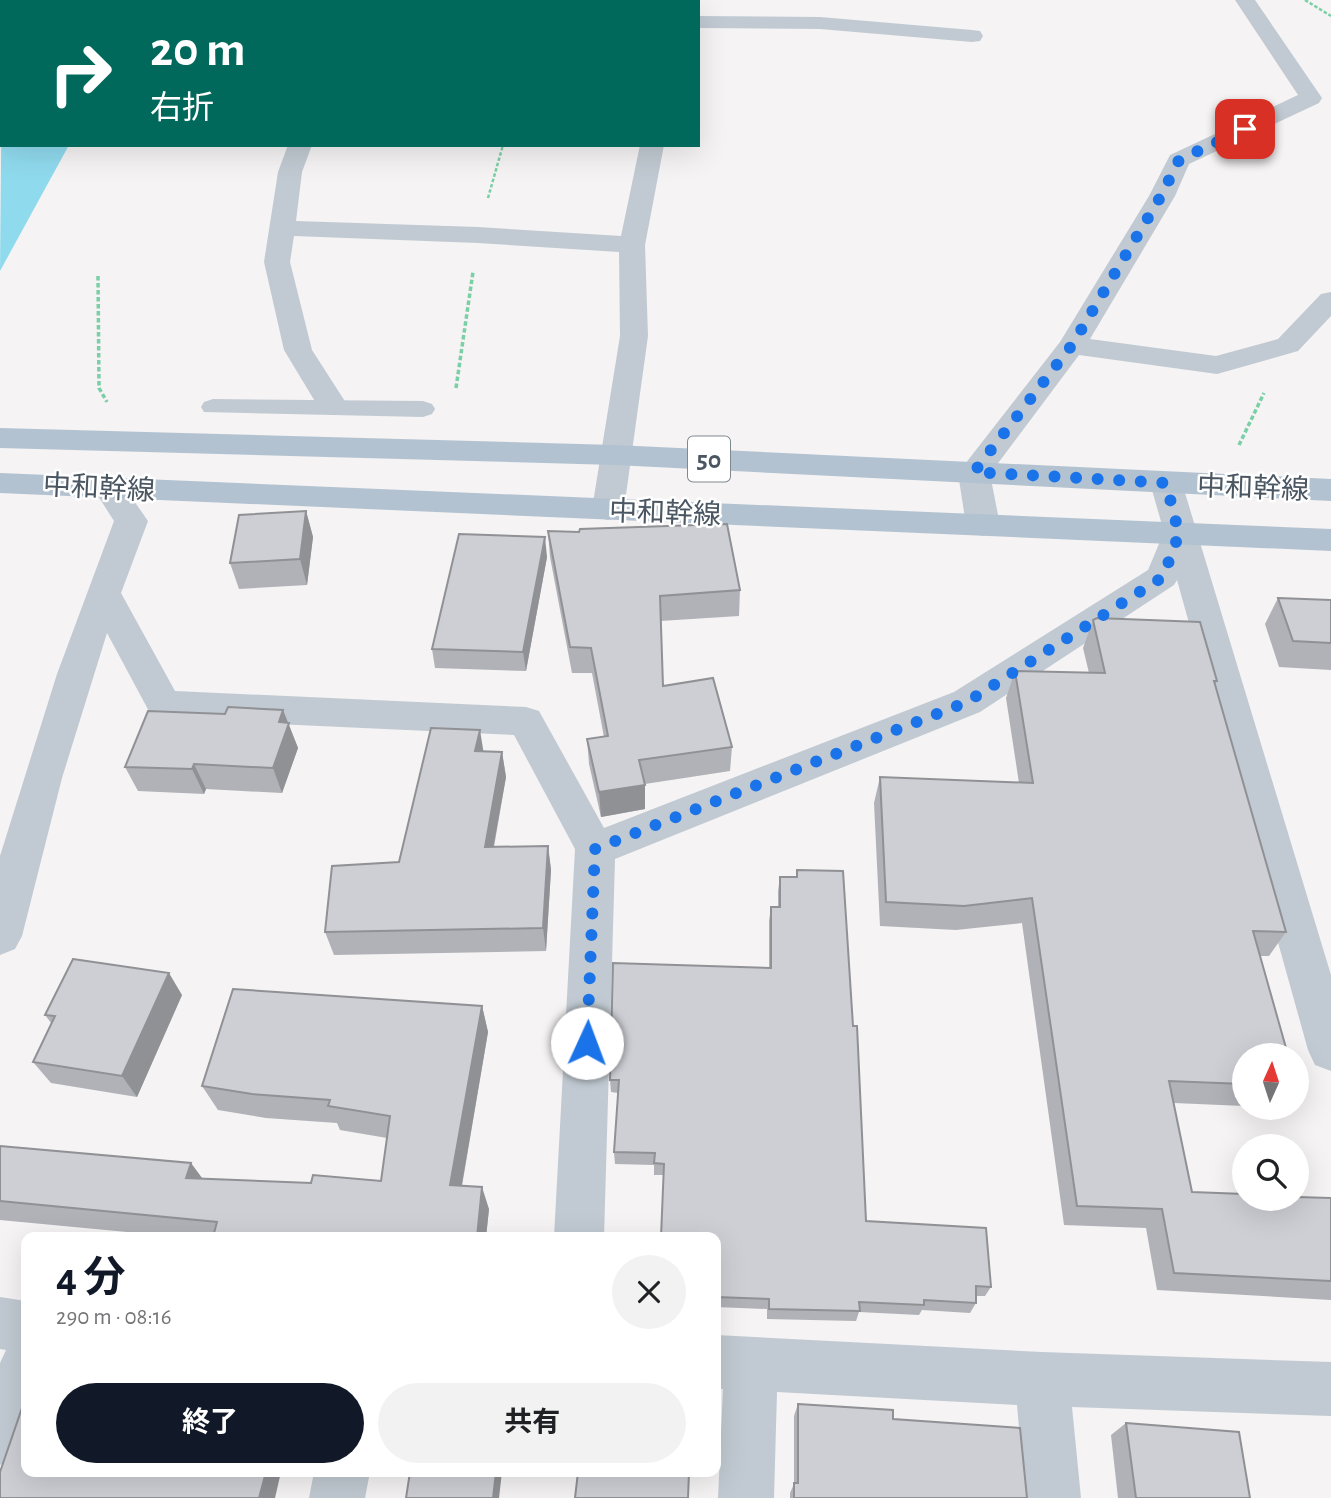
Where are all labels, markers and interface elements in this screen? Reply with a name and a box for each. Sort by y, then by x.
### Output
text: 20 m [150,26,246,75]
icon: right [35,28,126,119]
text: 右折 [150,92,214,124]
pin [1215,99,1275,159]
icon: arrive [1226,110,1264,148]
road number: 50 [688,436,730,481]
street label: 中和幹線 [42,470,156,506]
street label: 中和幹線 [1196,471,1309,505]
street label: 中和幹線 [608,496,721,530]
position arrow [550,1006,624,1080]
north arrow [1232,1043,1309,1120]
map controls [1232,1043,1309,1211]
button: search [1232,1134,1309,1211]
button: close [612,1255,686,1329]
text: 4 分 [56,1257,125,1299]
text: 290 m · 08:16 [56,1306,172,1329]
button: 終了 [56,1383,364,1463]
button: 共有 [378,1383,686,1463]

